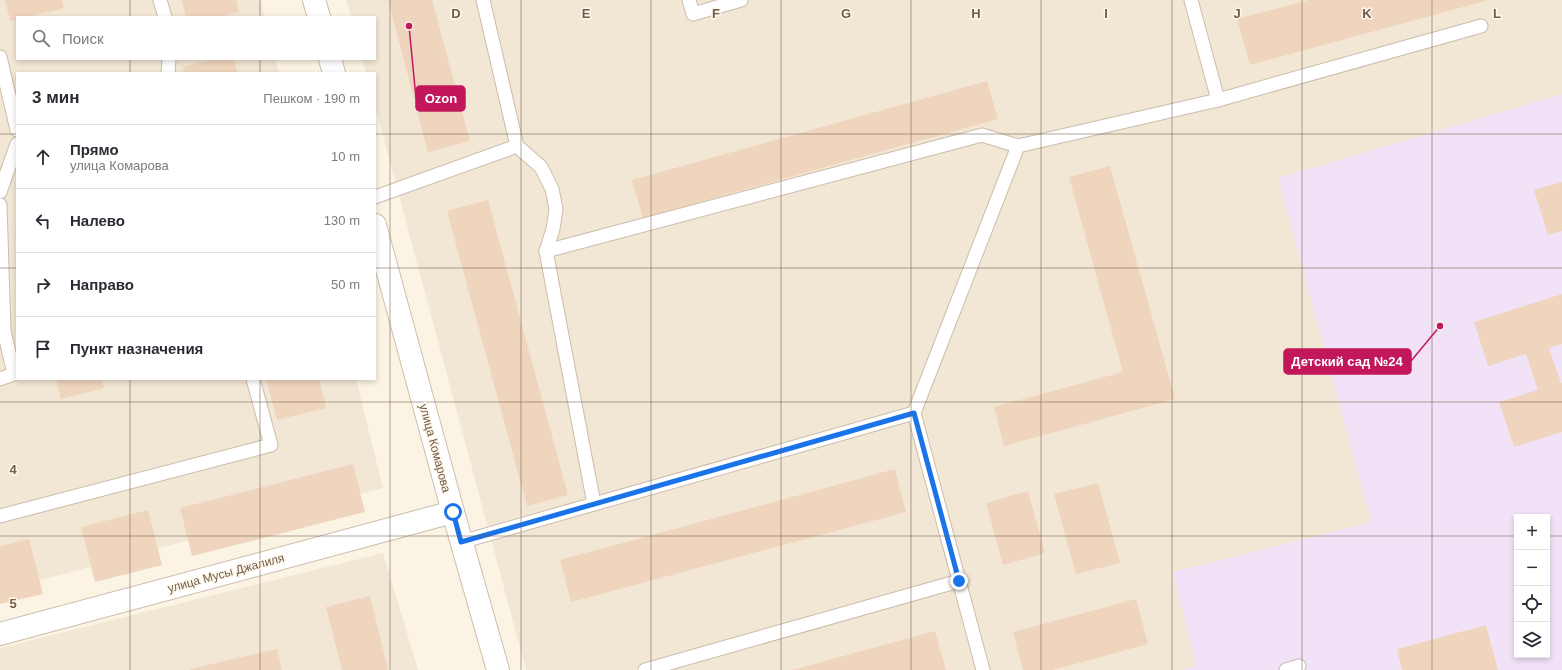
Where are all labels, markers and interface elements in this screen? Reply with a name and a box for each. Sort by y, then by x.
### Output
text: D [451,6,461,21]
text: E [582,6,591,21]
text: F [712,6,720,21]
text: G [841,6,851,21]
text: H [971,6,981,21]
text: I [1104,6,1108,21]
text: J [1233,6,1241,21]
text: K [1362,6,1372,21]
text: L [1493,6,1501,21]
search box [16,16,376,60]
icon: search [30,27,52,49]
text: Поиск [62,30,104,47]
callout: Ozon [416,86,465,111]
text: 3 мин [32,88,79,107]
text: Пешком · 190 m [263,91,360,106]
text: Ozon [425,91,457,106]
text: Прямо [70,141,119,158]
icon: ahead [32,146,54,168]
text: 10 m [331,149,360,164]
text: улица Комарова [70,158,169,173]
icon: left [32,210,54,232]
text: Налево [70,212,125,229]
text: 130 m [324,213,360,228]
icon: right [32,274,54,296]
text: Направо [70,276,134,293]
text: 50 m [331,277,360,292]
icon: arrive [32,338,54,360]
text: Пункт назначения [70,340,203,357]
callout: Детский сад №24 [1284,349,1411,374]
text: Детский сад №24 [1291,354,1403,369]
street label: улица Комарова [416,402,454,494]
text: 4 [9,462,17,477]
route start [444,503,462,521]
map controls [1514,514,1550,658]
button: + [1514,514,1550,550]
button: − [1514,550,1550,586]
street label: улица Мусы Джалиля [166,551,286,595]
route end [950,572,968,590]
button: locate [1514,586,1550,622]
text: 5 [9,596,17,611]
button: layers [1514,622,1550,658]

